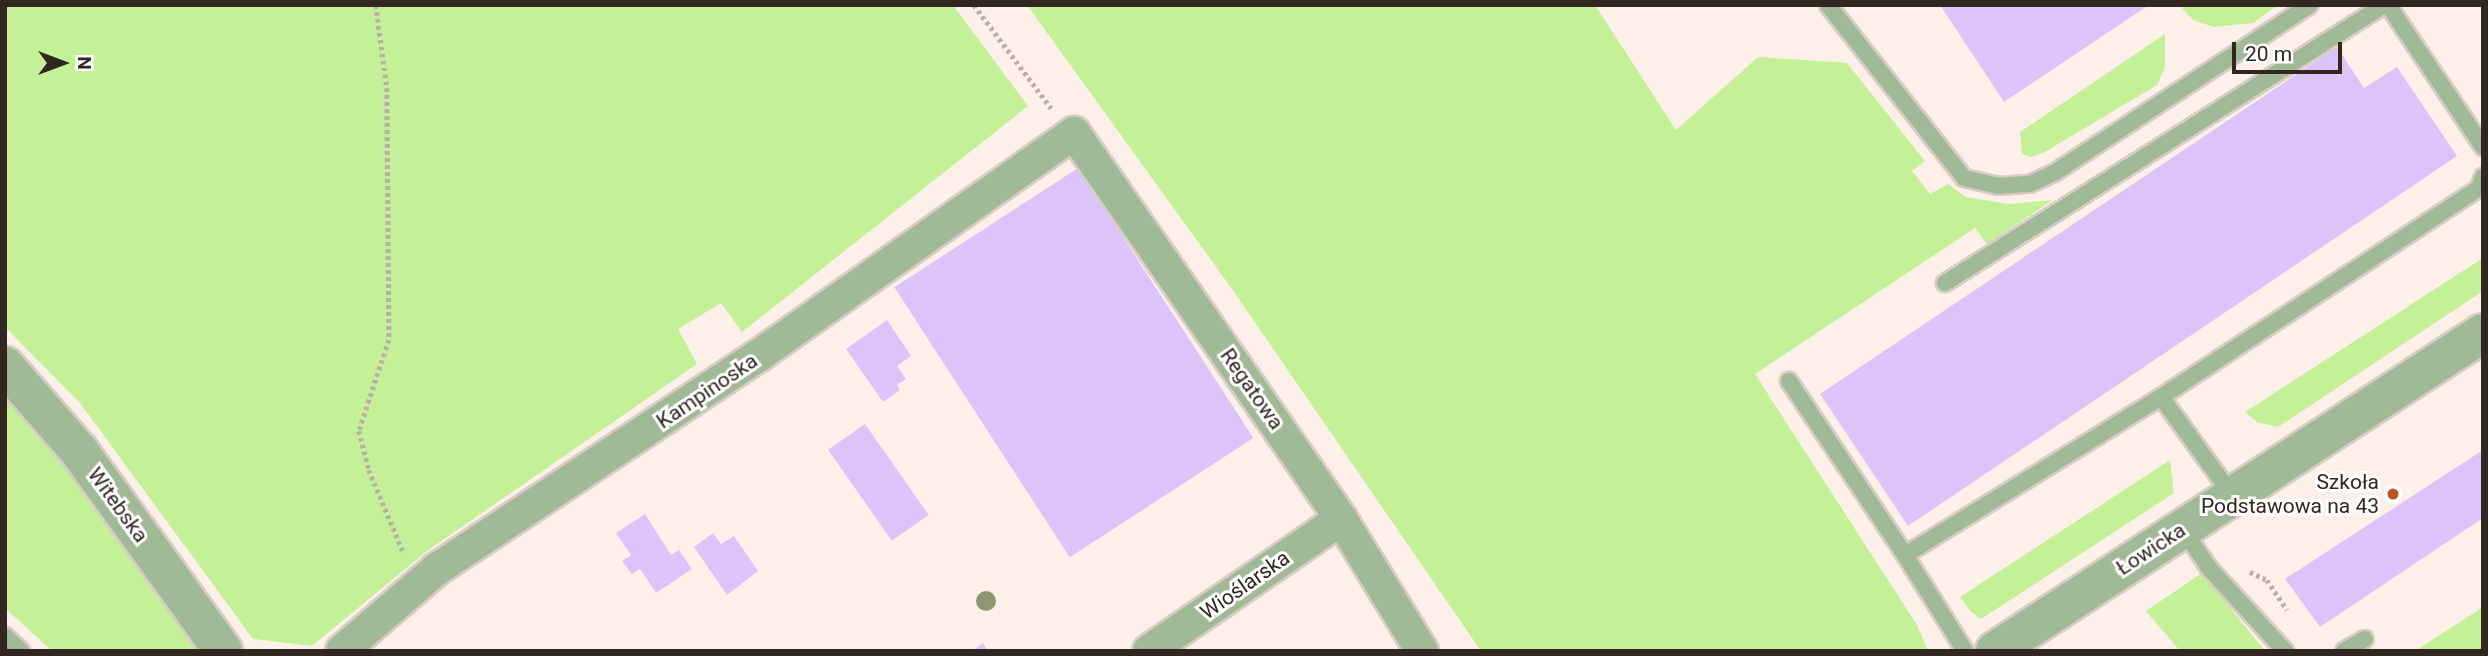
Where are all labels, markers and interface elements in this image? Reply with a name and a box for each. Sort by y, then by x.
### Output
north arrow [28,28,98,98]
scale bar [2236,28,2346,72]
text: 20 m [2245,42,2292,66]
text: N [73,56,96,70]
street label: Regatowa [1215,344,1289,434]
street label: Kampinoska [652,348,762,434]
street label: Witebska [82,463,154,547]
place label: Szkoła Podstawowa na 43 [2201,469,2379,519]
marker: Szkoła Podstawowa na 43 [2385,486,2401,502]
street label: Łowicka [2112,517,2190,581]
street label: Wioślarska [1196,545,1294,625]

